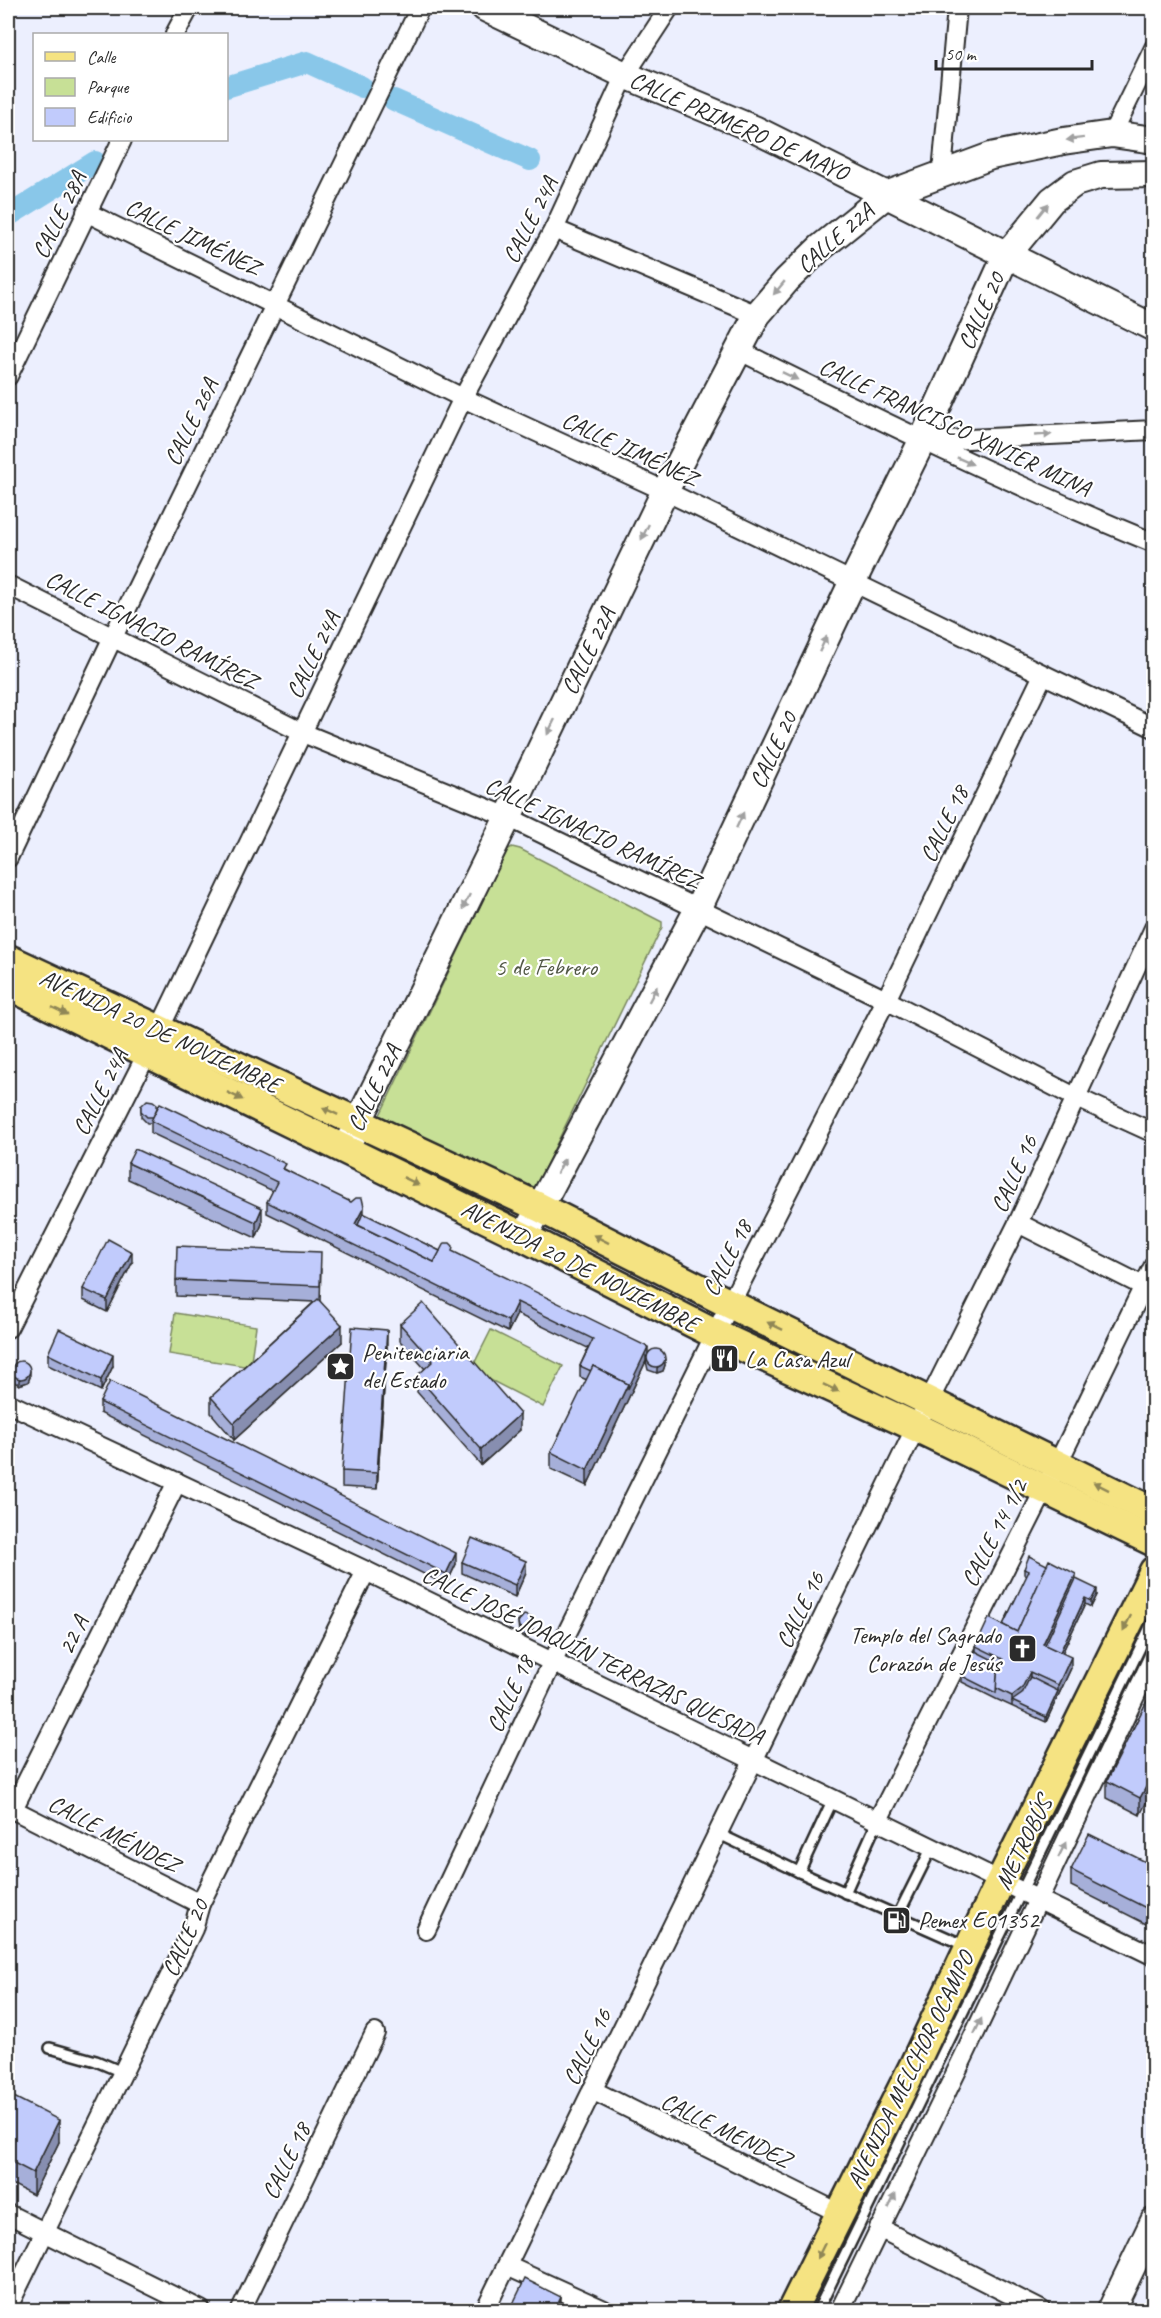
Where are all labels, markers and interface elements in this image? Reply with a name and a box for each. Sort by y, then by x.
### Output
legend [33,33,228,141]
scale bar [936,33,1092,71]
text: 50 m [945,43,978,65]
text: Calle [87,46,116,68]
street label: CALLE PRIMERO DE MAYO [625,64,855,189]
text: Parque [87,76,129,98]
text: Edificio [87,106,133,128]
one-way arrow [1065,135,1084,144]
street label: CALLE 28A [25,166,93,263]
street label: CALLE 24A [496,171,565,268]
street label: CALLE JIMÉNEZ [121,191,268,284]
street label: CALLE 22A [790,196,881,280]
one-way arrow [1037,202,1050,218]
street label: CALLE 20 [951,266,1012,354]
one-way arrow [774,281,786,296]
street label: CALLE FRANCISCO XAVIER MINA [814,351,1096,504]
one-way arrow [782,371,799,381]
street label: CALLE 26A [157,373,225,470]
street label: CALLE JIMÉNEZ [557,404,706,495]
one-way arrow [1034,431,1053,440]
one-way arrow [957,456,975,466]
one-way arrow [640,524,650,541]
street label: CALLE IGNACIO RAMÍREZ [41,564,266,698]
street label: CALLE 22A [554,602,622,699]
street label: CALLE 24A [279,606,347,703]
one-way arrow [819,635,828,652]
street label: CALLE 20 [742,705,805,793]
one-way arrow [547,718,556,735]
street label: CALLE IGNACIO RAMÍREZ [481,770,709,898]
street label: CALLE 18 [913,779,976,867]
one-way arrow [736,812,745,829]
one-way arrow [461,894,471,911]
park label: 5 de Febrero [495,952,598,982]
street label: AVENIDA 20 DE NOVIEMBRE [35,962,288,1101]
one-way arrow [648,986,658,1003]
one-way arrow [51,1005,69,1015]
street label: CALLE 22A [340,1039,408,1136]
street label: CALLE 24A [66,1043,135,1140]
one-way arrow [227,1092,244,1101]
one-way arrow [321,1106,338,1115]
street label: CALLE 16 [984,1130,1045,1217]
one-way arrow [556,1158,566,1175]
one-way arrow [402,1177,419,1186]
street label: AVENIDA 20 DE NOVIEMBRE [456,1193,706,1340]
street label: CALLE 18 [695,1213,760,1301]
one-way arrow [592,1234,610,1244]
one-way arrow [767,1322,784,1331]
place label: Penitenciaria del Estado [362,1337,470,1395]
restaurant icon: La Casa Azul [708,1343,740,1375]
place label: La Casa Azul [745,1344,853,1374]
place icon: Penitenciaria del Estado [325,1350,357,1382]
one-way arrow [822,1383,839,1392]
street label: CALLE 14 1/2 [954,1472,1035,1592]
one-way arrow [1093,1481,1110,1490]
street label: CALLE JOSÉ JOAQUÍN TERRAZAS QUESADA [417,1559,770,1751]
street label: CALLE 16 [769,1566,832,1653]
street label: 22 A [51,1610,96,1659]
one-way arrow [1122,1615,1132,1632]
place label: Templo del Sagrado Corazón de Jesús [850,1620,1004,1678]
church icon: Templo del Sagrado Corazón de Jesús [1006,1633,1038,1665]
street label: CALLE 18 [479,1649,542,1737]
street label: CALLE MÉNDEZ [43,1788,188,1881]
street label: METROBÚS [988,1788,1060,1894]
one-way arrow [1057,1841,1067,1859]
street label: CALLE 20 [155,1893,216,1981]
fuel station icon: Pemex E01352 [881,1904,913,1936]
place label: Pemex E01352 [918,1905,1041,1935]
street label: AVENIDA MELCHOR OCAMPO [840,1944,982,2193]
street label: CALLE 16 [556,2003,619,2090]
one-way arrow [974,2017,983,2034]
street label: CALLE MENDEZ [656,2086,799,2176]
street label: CALLE 18 [255,2116,318,2204]
one-way arrow [887,2192,897,2210]
one-way arrow [816,2243,825,2260]

